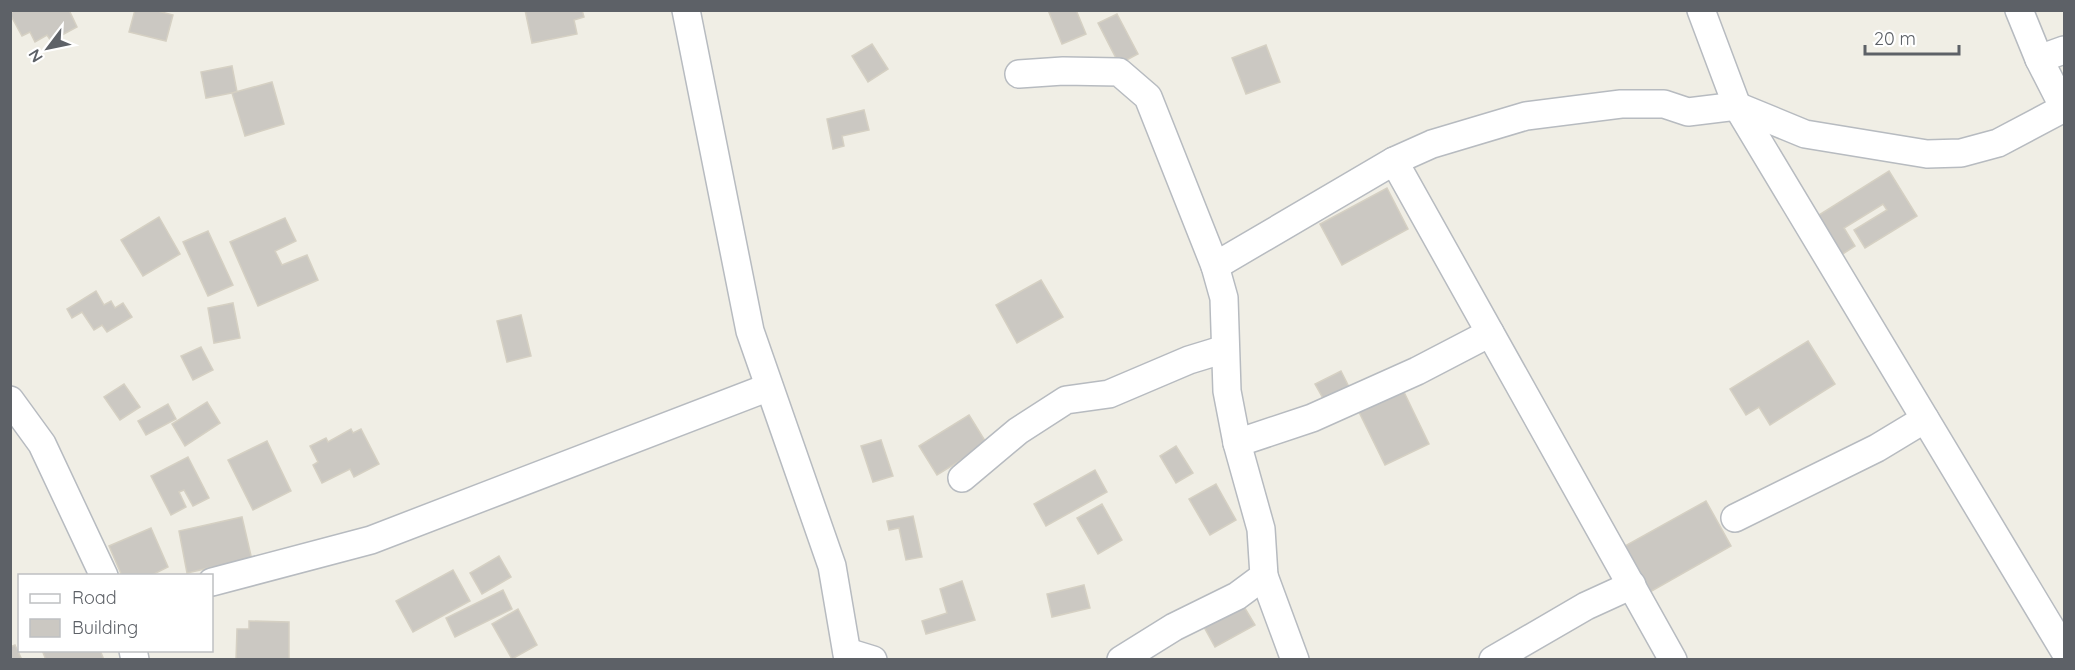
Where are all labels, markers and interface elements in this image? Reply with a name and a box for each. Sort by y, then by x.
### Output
north arrow [18,18,78,78]
scale bar [1865,18,1960,56]
text: 20 m [1874,27,1916,50]
text: N [24,46,47,66]
legend [18,574,213,652]
text: Road [72,586,117,609]
text: Building [72,616,138,639]

